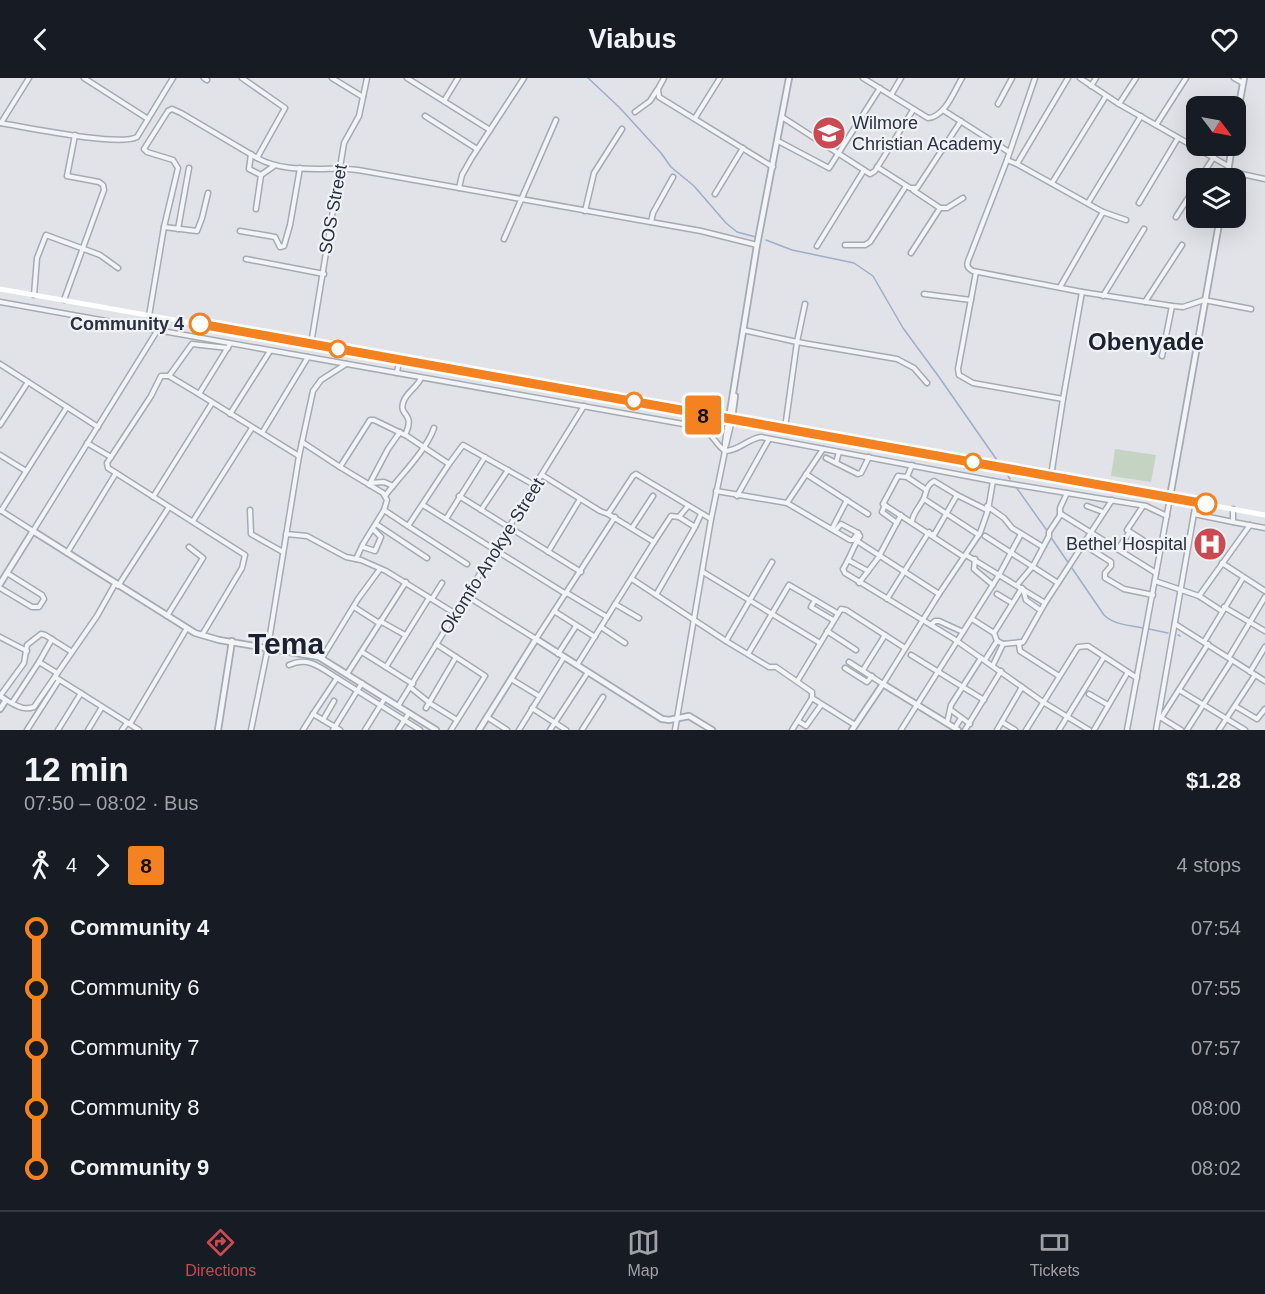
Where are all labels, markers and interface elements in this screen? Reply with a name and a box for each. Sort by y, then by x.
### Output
icon: back [24,23,57,56]
icon: heart [1208,23,1241,56]
text: Viabus [588,24,677,54]
north arrow [1186,96,1246,156]
map controls [1186,96,1246,228]
place label: Wilmore Christian Academy [852,113,1002,154]
school or university icon: Wilmore Christian Academy [811,115,847,151]
street label: SOS Street [315,162,351,256]
button: layers [1186,168,1246,228]
marker: Community 4 [189,313,211,335]
place label: Community 4 [70,314,184,334]
district label: Obenyade [1088,328,1204,355]
unlabelled marker [329,340,347,358]
unlabelled marker [625,392,643,410]
line badge: 8 [684,396,722,434]
text: 8 [697,404,709,427]
unlabelled marker [964,453,982,471]
street label: Okomfo Anokye Street [436,474,548,638]
unlabelled marker [1195,493,1217,515]
hospital icon: Bethel Hospital [1192,526,1228,562]
place label: Bethel Hospital [1066,534,1187,554]
district label: Tema [248,627,324,660]
text: 12 min [24,751,129,788]
text: $1.28 [1186,768,1241,793]
text: 07:50 – 08:02 · Bus [24,792,199,814]
icon: walk [24,849,57,882]
icon: forward [86,849,119,882]
text: 4 [66,854,77,876]
text: 8 [140,854,152,877]
text: 4 stops [1177,854,1241,876]
text: Community 4 [70,915,209,940]
text: 07:54 [1191,917,1241,939]
text: Community 6 [70,975,200,1000]
text: 07:55 [1191,977,1241,999]
text: Community 7 [70,1035,200,1060]
text: 07:57 [1191,1037,1241,1059]
text: Community 8 [70,1095,200,1120]
text: 08:00 [1191,1097,1241,1119]
text: Community 9 [70,1155,209,1180]
text: 08:02 [1191,1157,1241,1179]
tab: Directions [185,1226,256,1280]
tab: Map [627,1226,660,1280]
tab: Tickets [1030,1226,1080,1280]

